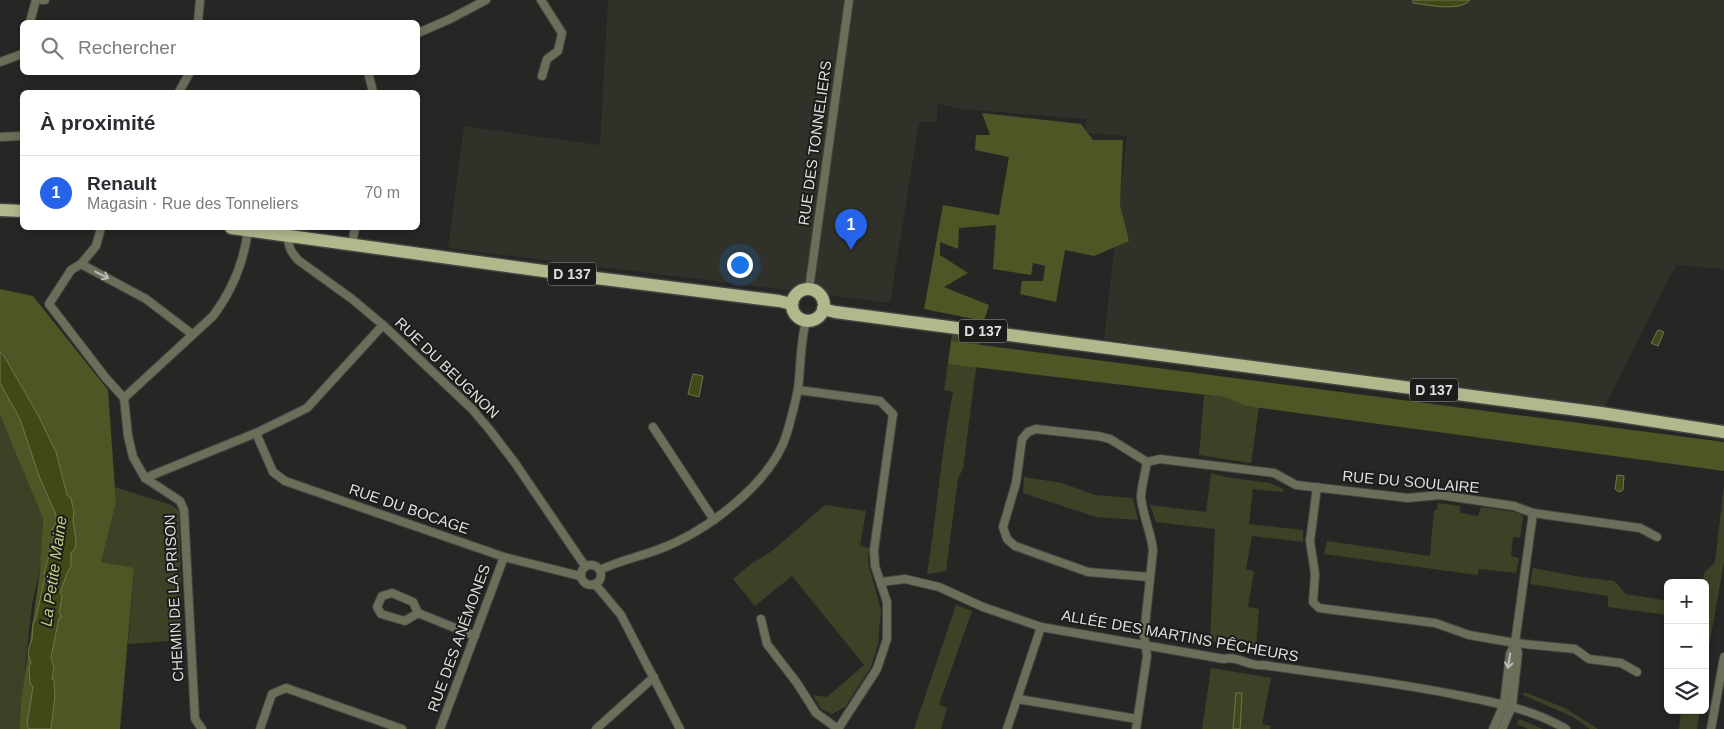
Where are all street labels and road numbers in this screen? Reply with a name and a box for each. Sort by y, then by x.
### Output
street label: RUE DES TONNELIERS [795,59,834,226]
road number: D 137 [548,262,596,286]
street label: RUE DU BEUGNON [392,314,503,422]
road number: D 137 [959,320,1007,342]
road number: D 137 [1410,378,1458,402]
street label: RUE DU SOULAIRE [1342,467,1480,496]
street label: RUE DU BOCAGE [347,480,471,537]
street label: CHEMIN DE LA PRISON [161,514,186,682]
street label: RUE DES ANÉMONES [424,562,493,714]
street label: ALLÉE DES MARTINS PÊCHEURS [1060,606,1300,665]

